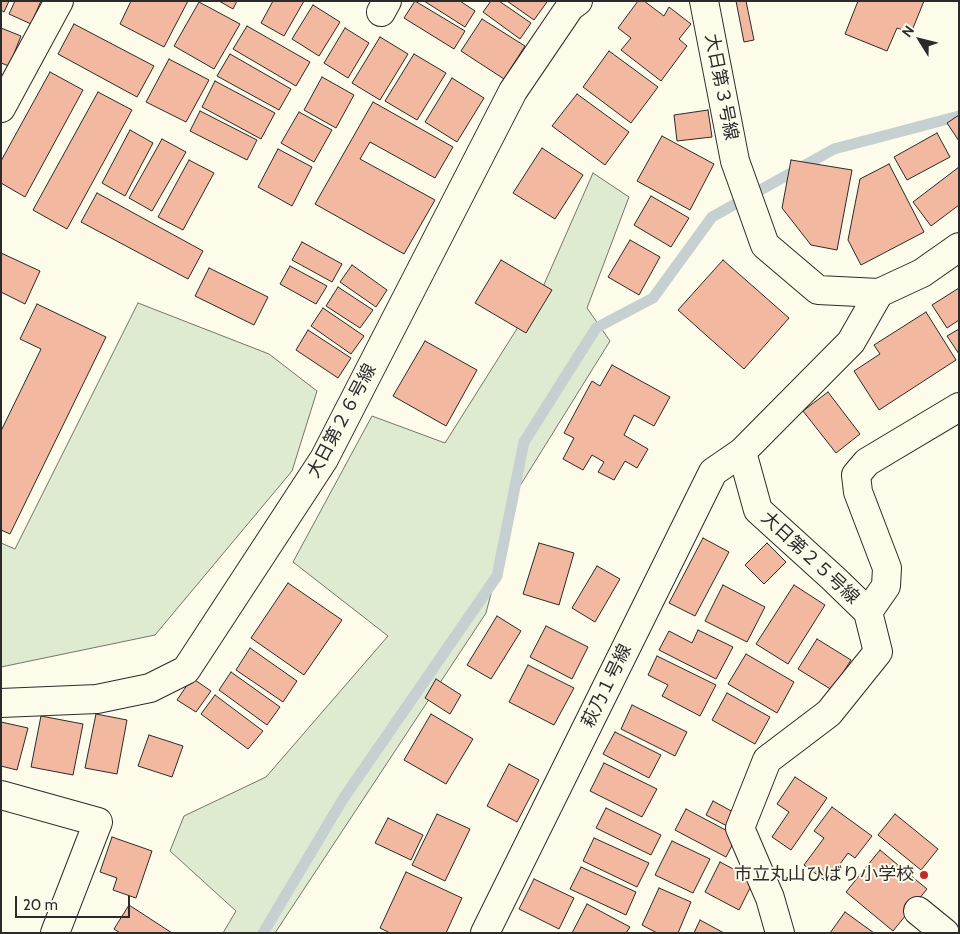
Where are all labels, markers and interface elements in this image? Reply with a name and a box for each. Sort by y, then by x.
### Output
north arrow [895,15,945,65]
text: N [898,22,918,40]
street label: 大日第３号線 [700,32,742,142]
street label: 大日第２６号線 [303,360,381,482]
street label: 大日第２５号線 [757,507,863,609]
street label: 萩乃１号線 [578,641,636,731]
place label: 市立丸山ひばり小学校 [734,864,914,886]
marker: 市立丸山ひばり小学校 [918,869,930,881]
scale bar [18,886,132,918]
text: 20 m [23,896,58,914]

